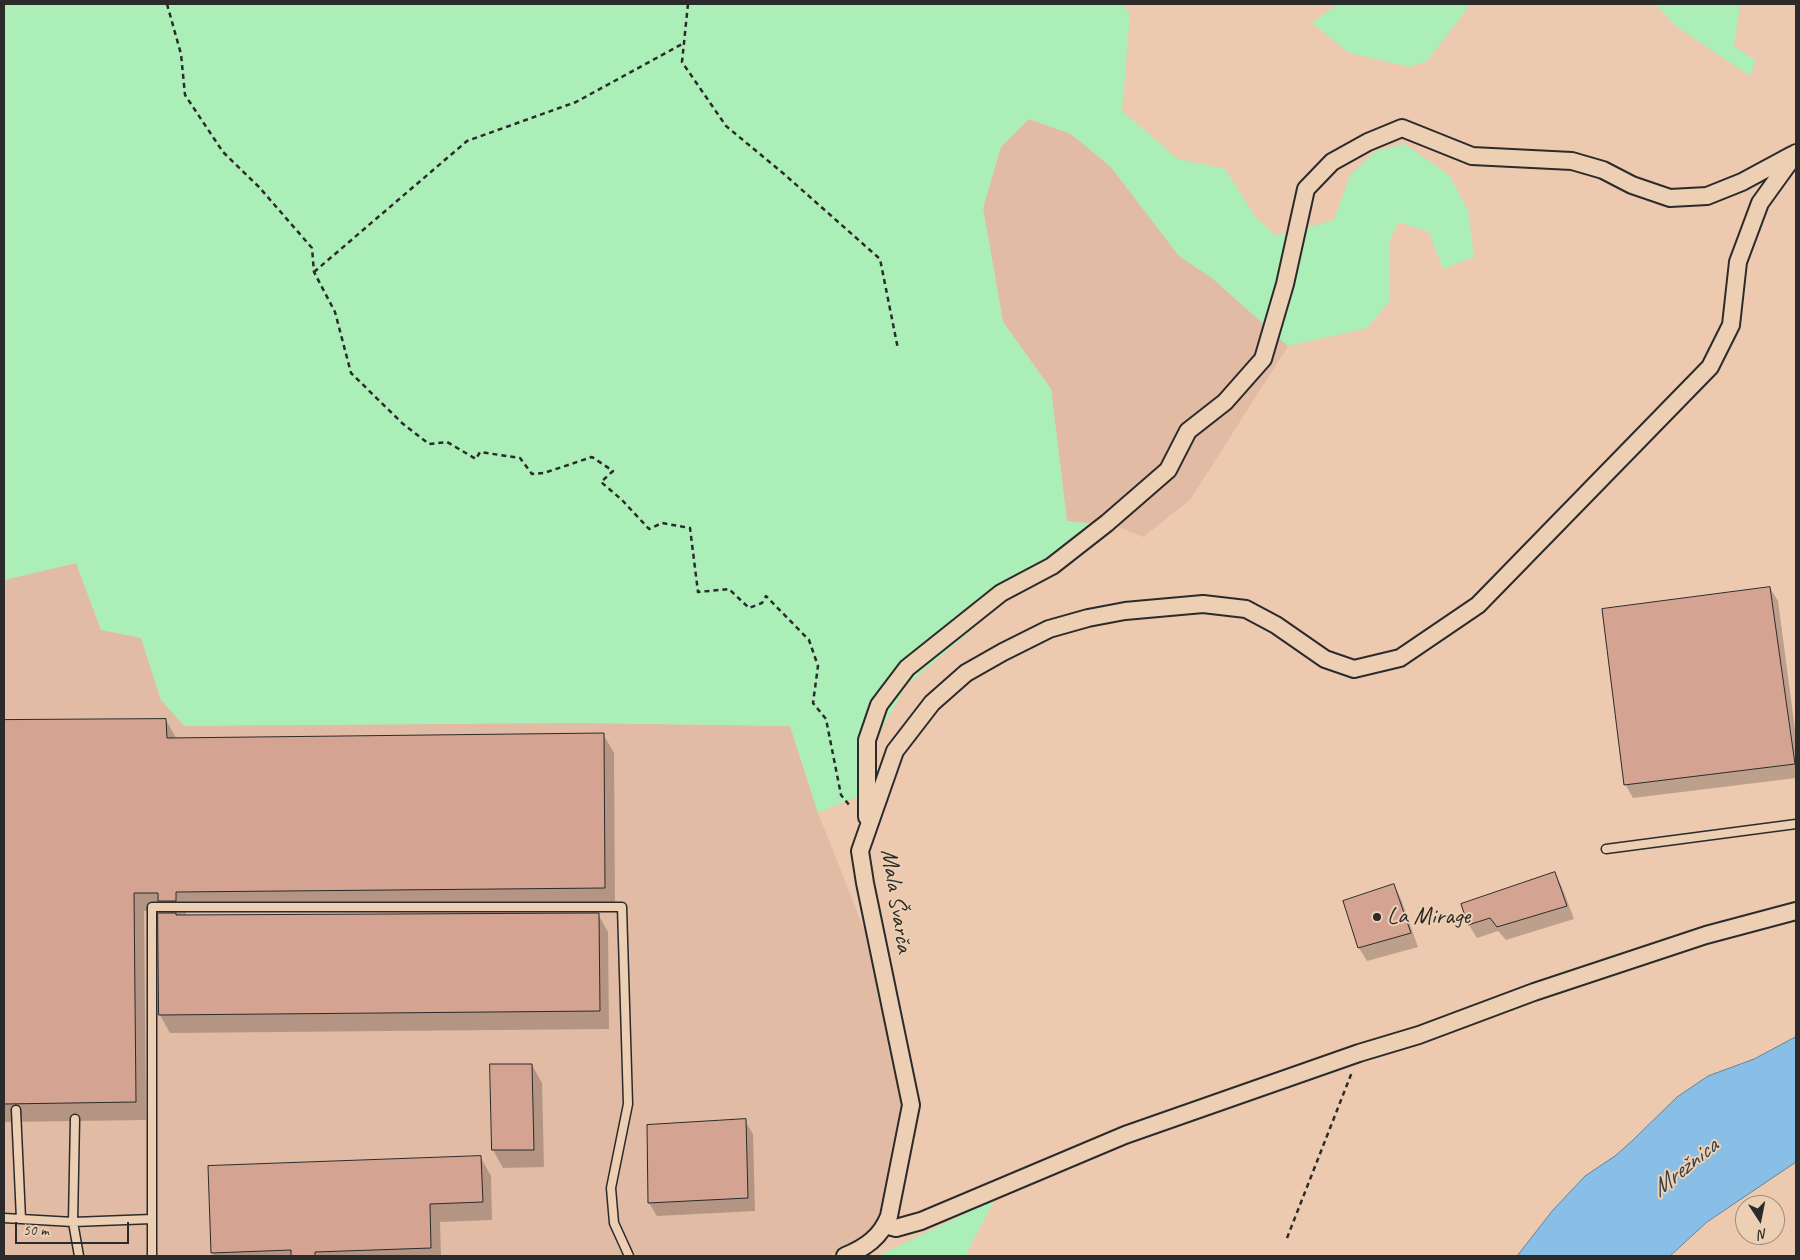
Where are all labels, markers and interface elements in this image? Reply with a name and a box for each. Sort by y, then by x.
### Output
street label: Mala Švarča [874,847,918,955]
place label: La Mirage [1387,903,1470,931]
marker: La Mirage [1371,911,1383,923]
water label: Mrežnica [1645,1132,1725,1204]
north arrow [1735,1195,1785,1245]
scale bar [18,1212,131,1244]
text: 50 m [23,1221,49,1240]
text: N [1757,1225,1769,1243]

